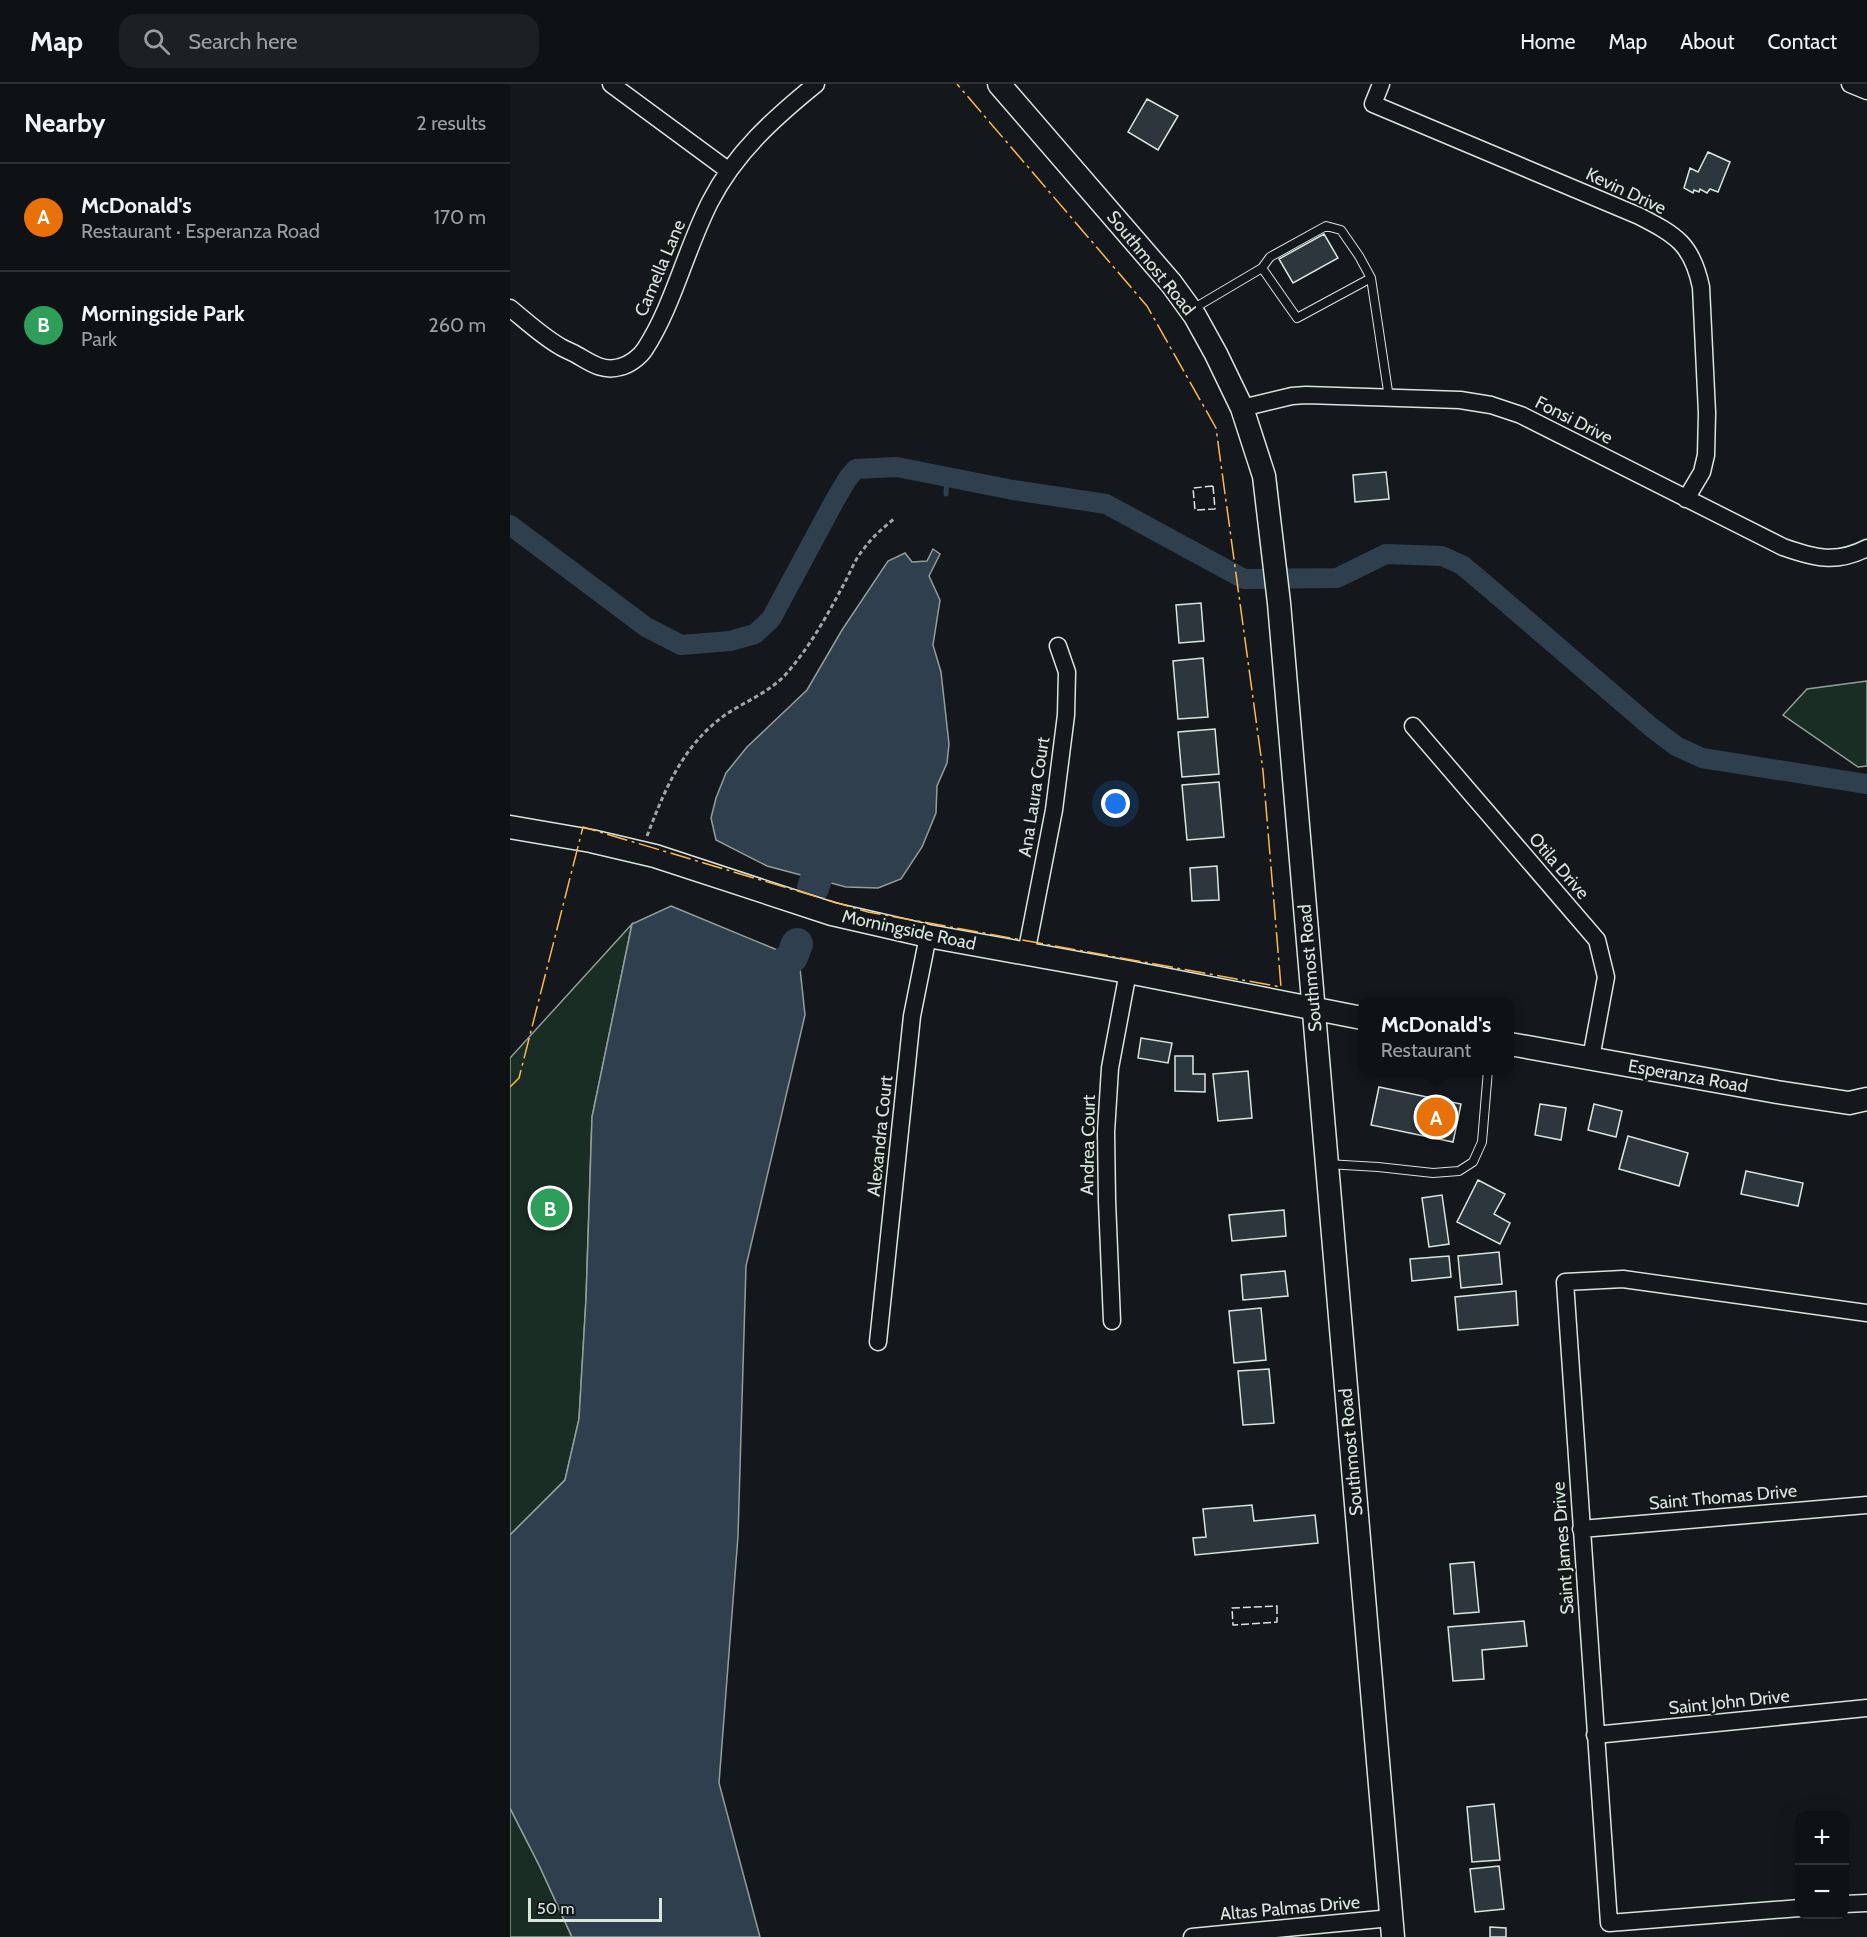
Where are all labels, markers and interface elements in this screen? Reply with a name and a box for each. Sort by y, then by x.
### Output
search box [119,14,539,68]
text: Map [30,24,83,58]
icon: search [140,25,173,58]
text: Search here [188,28,297,55]
text: Home [1520,29,1576,54]
text: Map [1609,29,1647,54]
text: About [1680,29,1734,54]
text: Contact [1767,29,1837,54]
text: Nearby [24,107,105,139]
text: 2 results [416,111,486,135]
street label: Kevin Drive [1582,163,1670,219]
text: McDonald's [81,192,192,219]
text: A [37,205,50,229]
text: 170 m [434,205,486,229]
street label: Southmost Road [1102,206,1200,320]
street label: Camella Lane [630,216,690,320]
text: Restaurant · Esperanza Road [81,219,320,243]
text: Morningside Park [81,300,245,327]
text: B [37,313,50,337]
text: 260 m [428,313,486,337]
text: Park [81,327,117,351]
street label: Fonsi Drive [1531,391,1617,449]
street label: Ana Laura Court [1014,735,1054,859]
your location [1101,789,1130,818]
street label: Otila Drive [1524,828,1594,904]
street label: Southmost Road [1293,903,1327,1033]
street label: Morningside Road [840,905,978,955]
popup [1358,997,1514,1075]
text: McDonald's [1381,1011,1491,1038]
text: Restaurant [1381,1038,1471,1062]
street label: Esperanza Road [1626,1055,1750,1097]
street label: Alexandra Court [863,1074,897,1198]
pin: A [1416,1094,1456,1140]
street label: Andrea Court [1076,1095,1100,1195]
pin: B [530,1186,570,1230]
street label: Southmost Road [1334,1387,1368,1517]
street label: Saint Thomas Drive [1648,1480,1798,1514]
street label: Saint James Drive [1547,1481,1579,1615]
street label: Saint John Drive [1667,1685,1791,1719]
map controls [1795,1811,1849,1919]
button: + [1795,1811,1849,1865]
button: − [1795,1865,1849,1919]
street label: Altas Palmas Drive [1219,1891,1361,1925]
scale bar [528,1895,662,1922]
text: 50 m [537,1899,574,1918]

